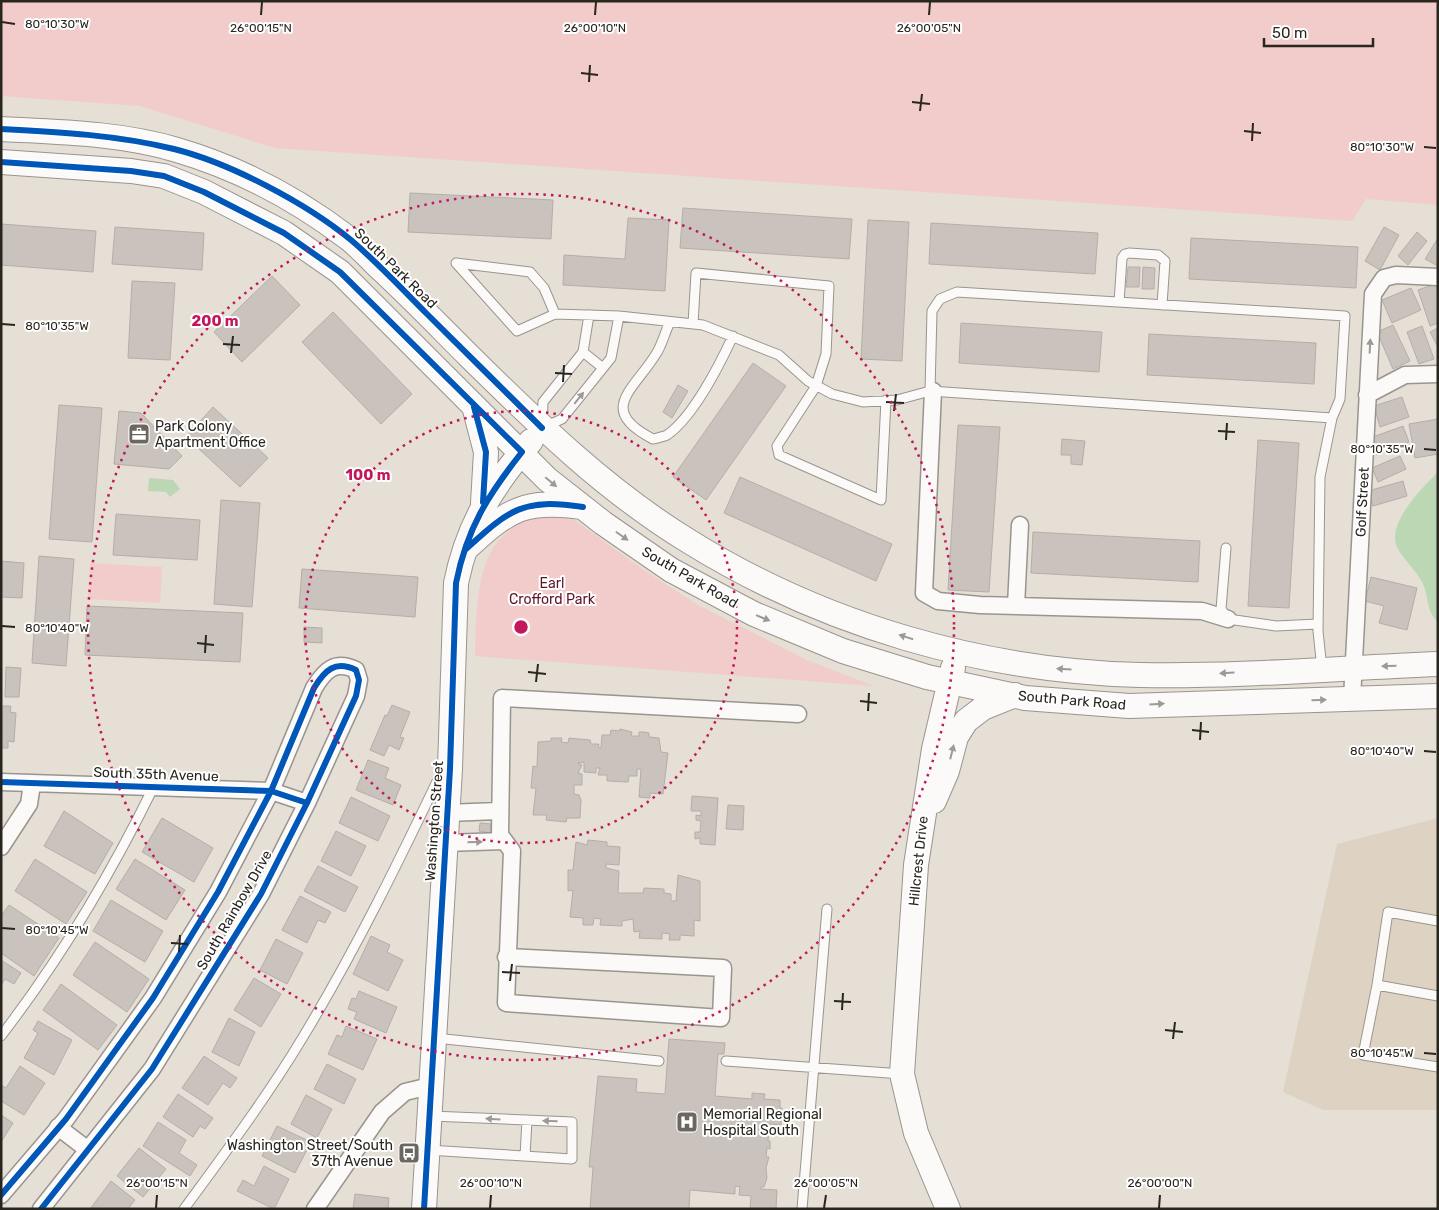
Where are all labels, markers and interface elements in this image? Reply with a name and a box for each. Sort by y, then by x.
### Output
scale bar [1264,15,1373,47]
text: 80°10'30"W [25,17,89,31]
text: 26°00'15"N [230,21,292,35]
text: 26°00'10"N [564,21,626,35]
text: 26°00'05"N [897,21,961,35]
text: 50 m [1272,24,1307,42]
text: 80°10'30"W [1350,140,1414,154]
street label: South Park Road [351,225,440,312]
text: 200 m [191,312,239,330]
text: 80°10'35"W [25,319,89,333]
one-way arrow [1366,338,1374,354]
one-way arrow [574,392,585,405]
place label: Park Colony Apartment Office [155,418,266,451]
office icon: Park Colony Apartment Office [127,422,151,446]
text: 80°10'35"W [1350,442,1414,456]
text: 100 m [346,466,390,484]
street label: Golf Street [1352,466,1373,537]
one-way arrow [544,476,557,487]
one-way arrow [615,531,629,541]
street label: South Park Road [639,543,741,612]
park label: Earl Crofford Park [509,575,596,608]
one-way arrow [756,614,770,622]
centre of rings [512,618,530,636]
text: 80°10'40"W [25,621,89,635]
one-way arrow [898,633,913,641]
one-way arrow [1381,662,1397,670]
one-way arrow [1056,665,1072,673]
one-way arrow [1218,669,1234,677]
street label: South Park Road [1017,687,1127,714]
one-way arrow [1312,696,1328,704]
one-way arrow [1149,700,1165,708]
text: 80°10'40"W [1350,744,1414,758]
one-way arrow [948,745,956,760]
street label: Washington Street [422,760,447,882]
street label: South 35th Avenue [93,764,219,785]
street label: Hillcrest Drive [905,815,932,907]
one-way arrow [467,838,483,846]
street label: South Rainbow Drive [193,847,276,973]
text: 80°10'45"W [25,923,89,937]
text: 80°10'45"W [1350,1046,1414,1060]
place label: Memorial Regional Hospital South [703,1106,822,1139]
hospital icon: Memorial Regional Hospital South [675,1110,699,1134]
one-way arrow [485,1114,501,1122]
one-way arrow [541,1117,557,1125]
place label: Washington Street/South 37th Avenue [227,1137,393,1170]
bus stop icon: Washington Street/South 37th Avenue [397,1141,421,1165]
text: 26°00'15"N [126,1176,188,1190]
text: 26°00'10"N [460,1176,522,1190]
text: 26°00'05"N [794,1176,858,1190]
text: 26°00'00"N [1128,1176,1192,1190]

